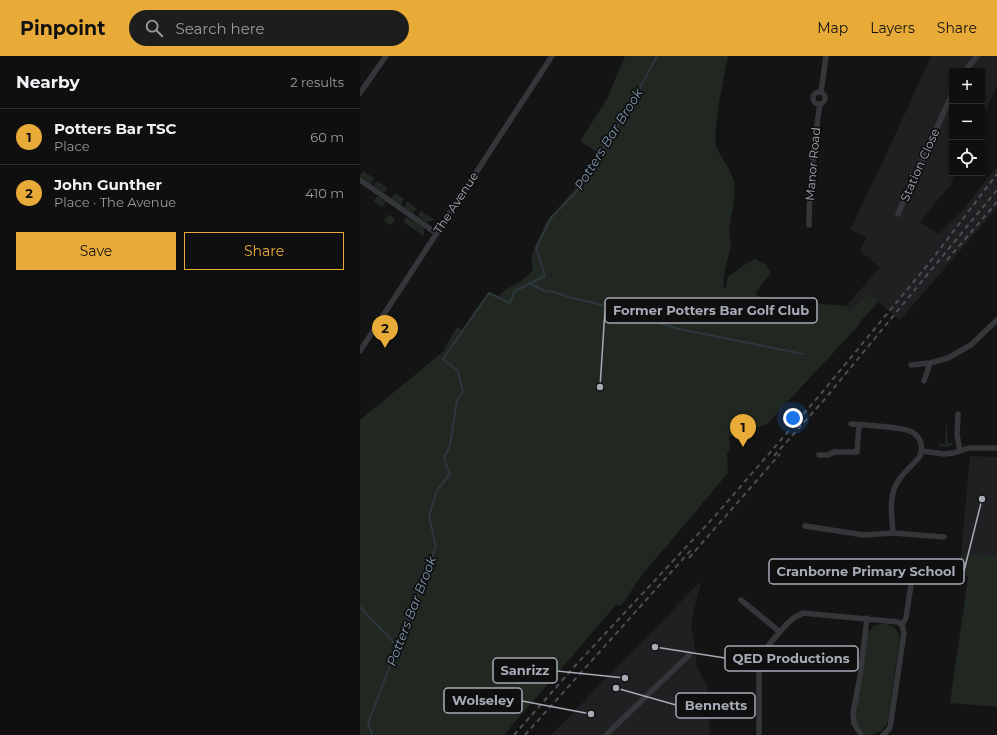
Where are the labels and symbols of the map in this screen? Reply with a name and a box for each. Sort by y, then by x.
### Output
water label: Potters Bar Brook [570,84,646,193]
street label: Station Close [897,126,942,204]
street label: Manor Road [802,127,823,201]
street label: The Avenue [430,169,481,236]
callout: Former Potters Bar Golf Club [605,298,817,323]
text: Former Potters Bar Golf Club [613,302,809,318]
pin: 2 [372,315,398,348]
your location [783,408,803,428]
pin: 1 [730,414,756,447]
water label: Potters Bar Brook [383,553,440,668]
callout: Cranborne Primary School [769,559,964,584]
text: Cranborne Primary School [777,563,955,579]
callout: QED Productions [725,646,858,671]
text: QED Productions [732,650,850,666]
callout: Sanrizz [493,658,557,683]
text: Sanrizz [501,662,549,678]
callout: Wolseley [444,688,522,713]
text: Wolseley [452,692,514,708]
callout: Bennetts [676,693,755,718]
text: Bennetts [685,697,747,713]

